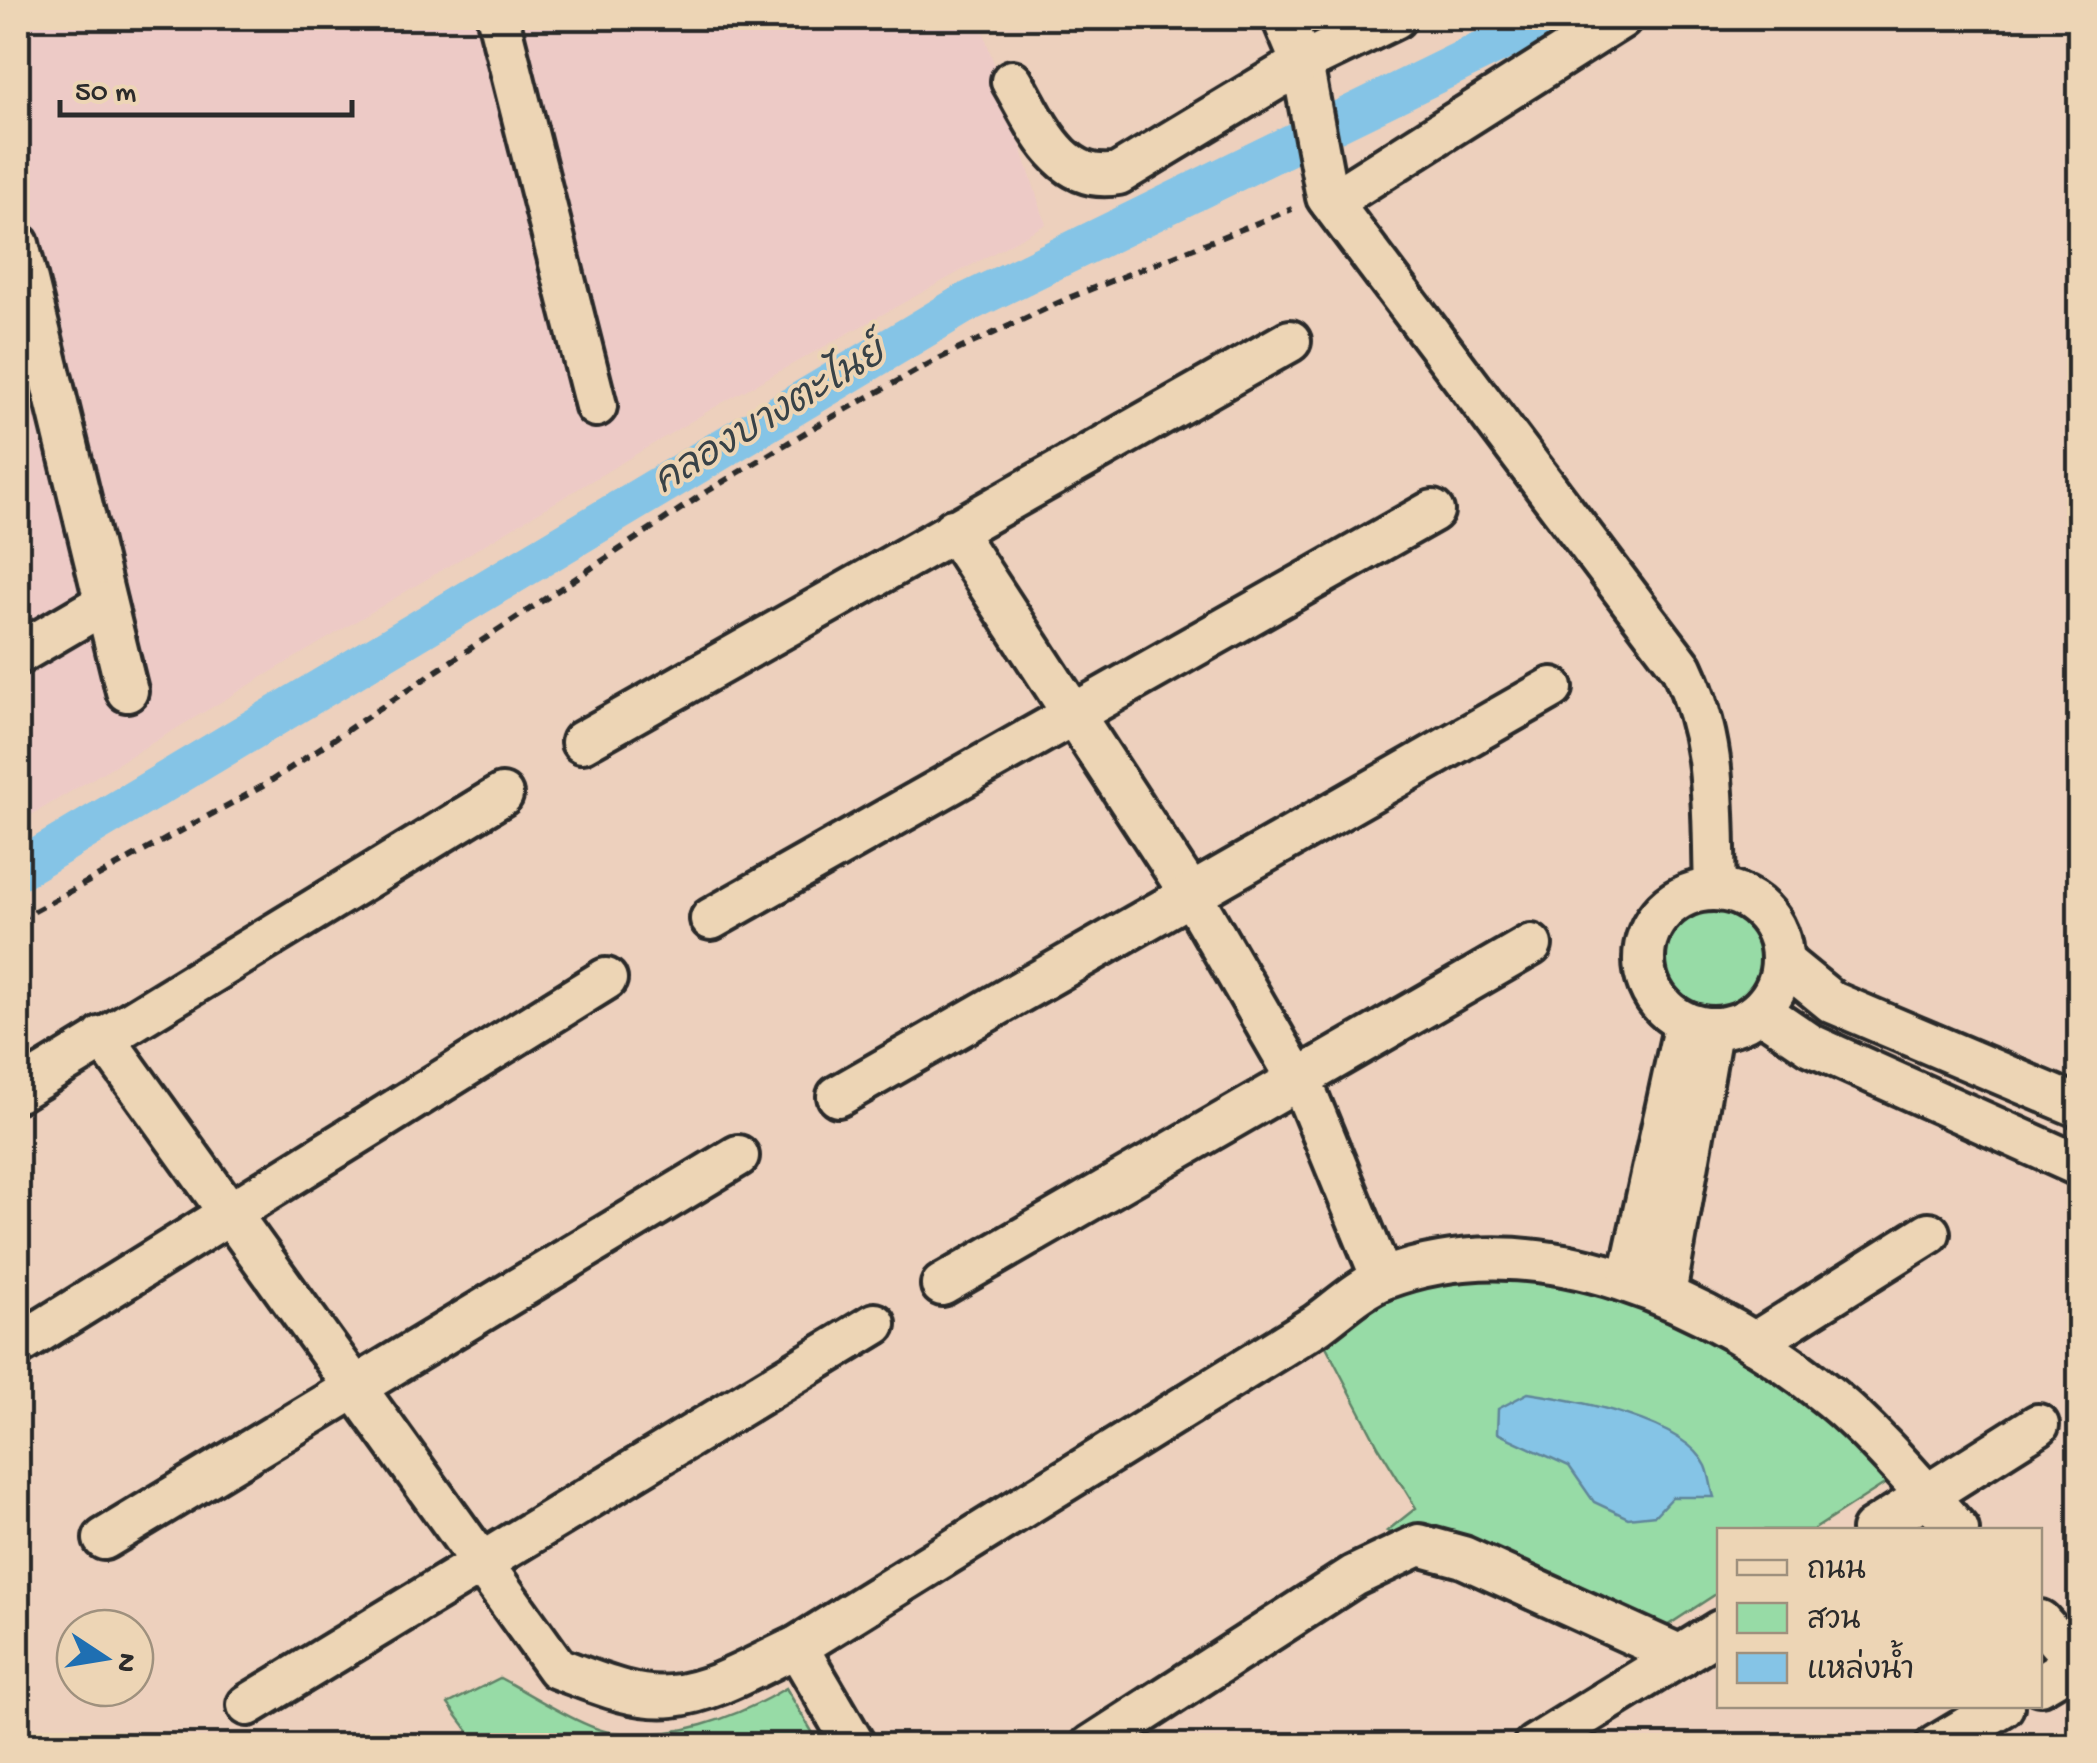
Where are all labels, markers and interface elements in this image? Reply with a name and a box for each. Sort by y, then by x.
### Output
scale bar [60,55,352,117]
text: 50 m [75,77,136,112]
water label: คลองบางตะไนย์ [643,322,902,506]
legend [1717,1528,2042,1708]
text: ถนน [1807,1555,1866,1590]
text: สวน [1807,1605,1861,1640]
north arrow [55,1608,155,1708]
text: แหล่งน้ำ [1807,1640,1914,1690]
text: N [107,1650,143,1675]

